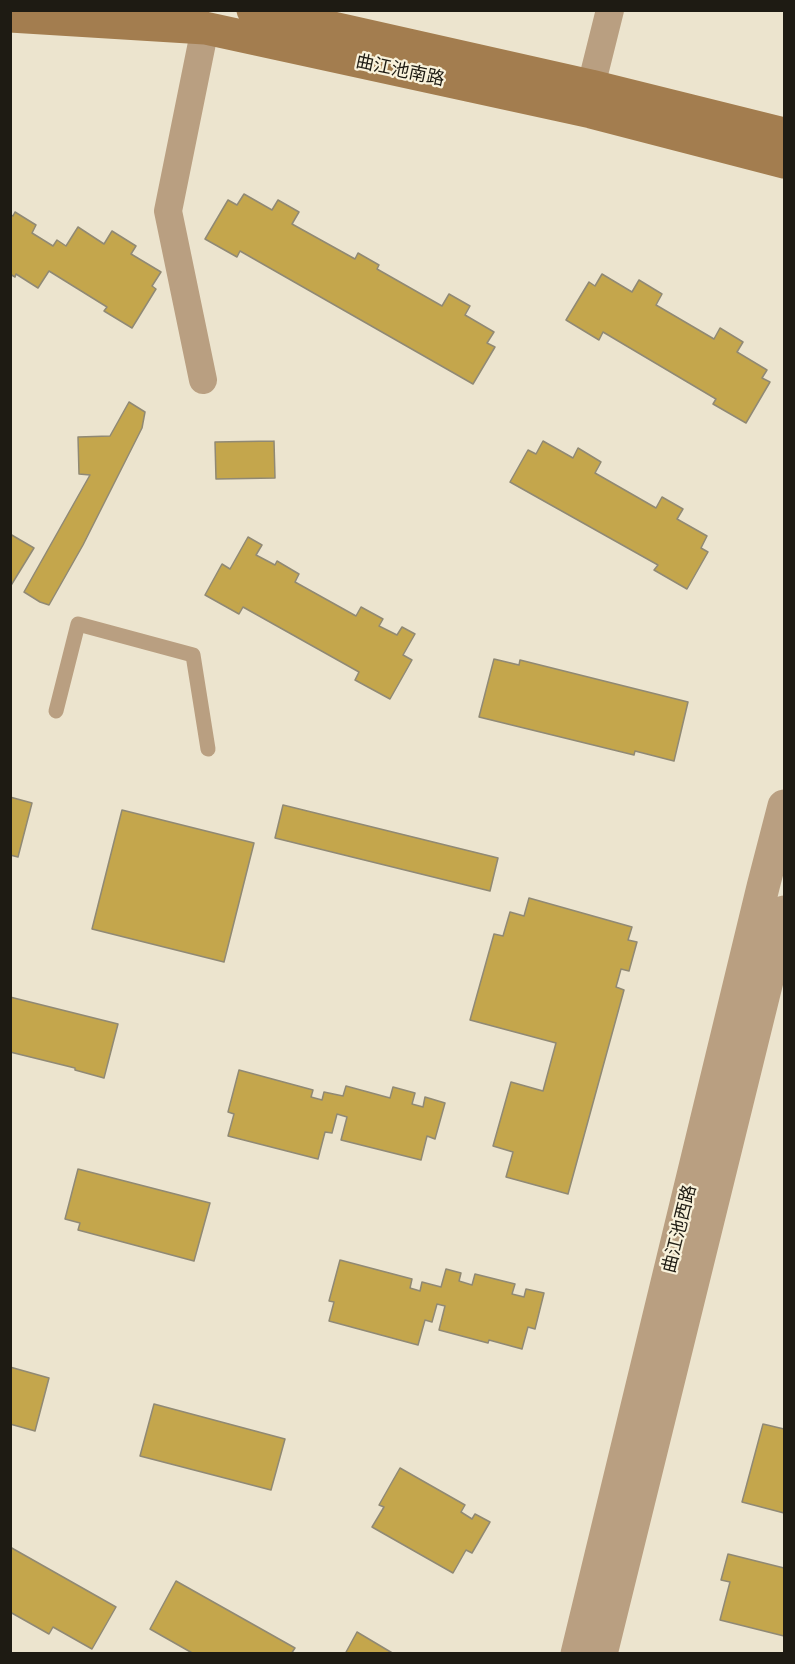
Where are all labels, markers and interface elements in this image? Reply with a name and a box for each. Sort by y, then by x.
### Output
street label: 曲江池南路 [354,51,446,91]
street label: 曲江池西路 [659,1183,701,1275]

